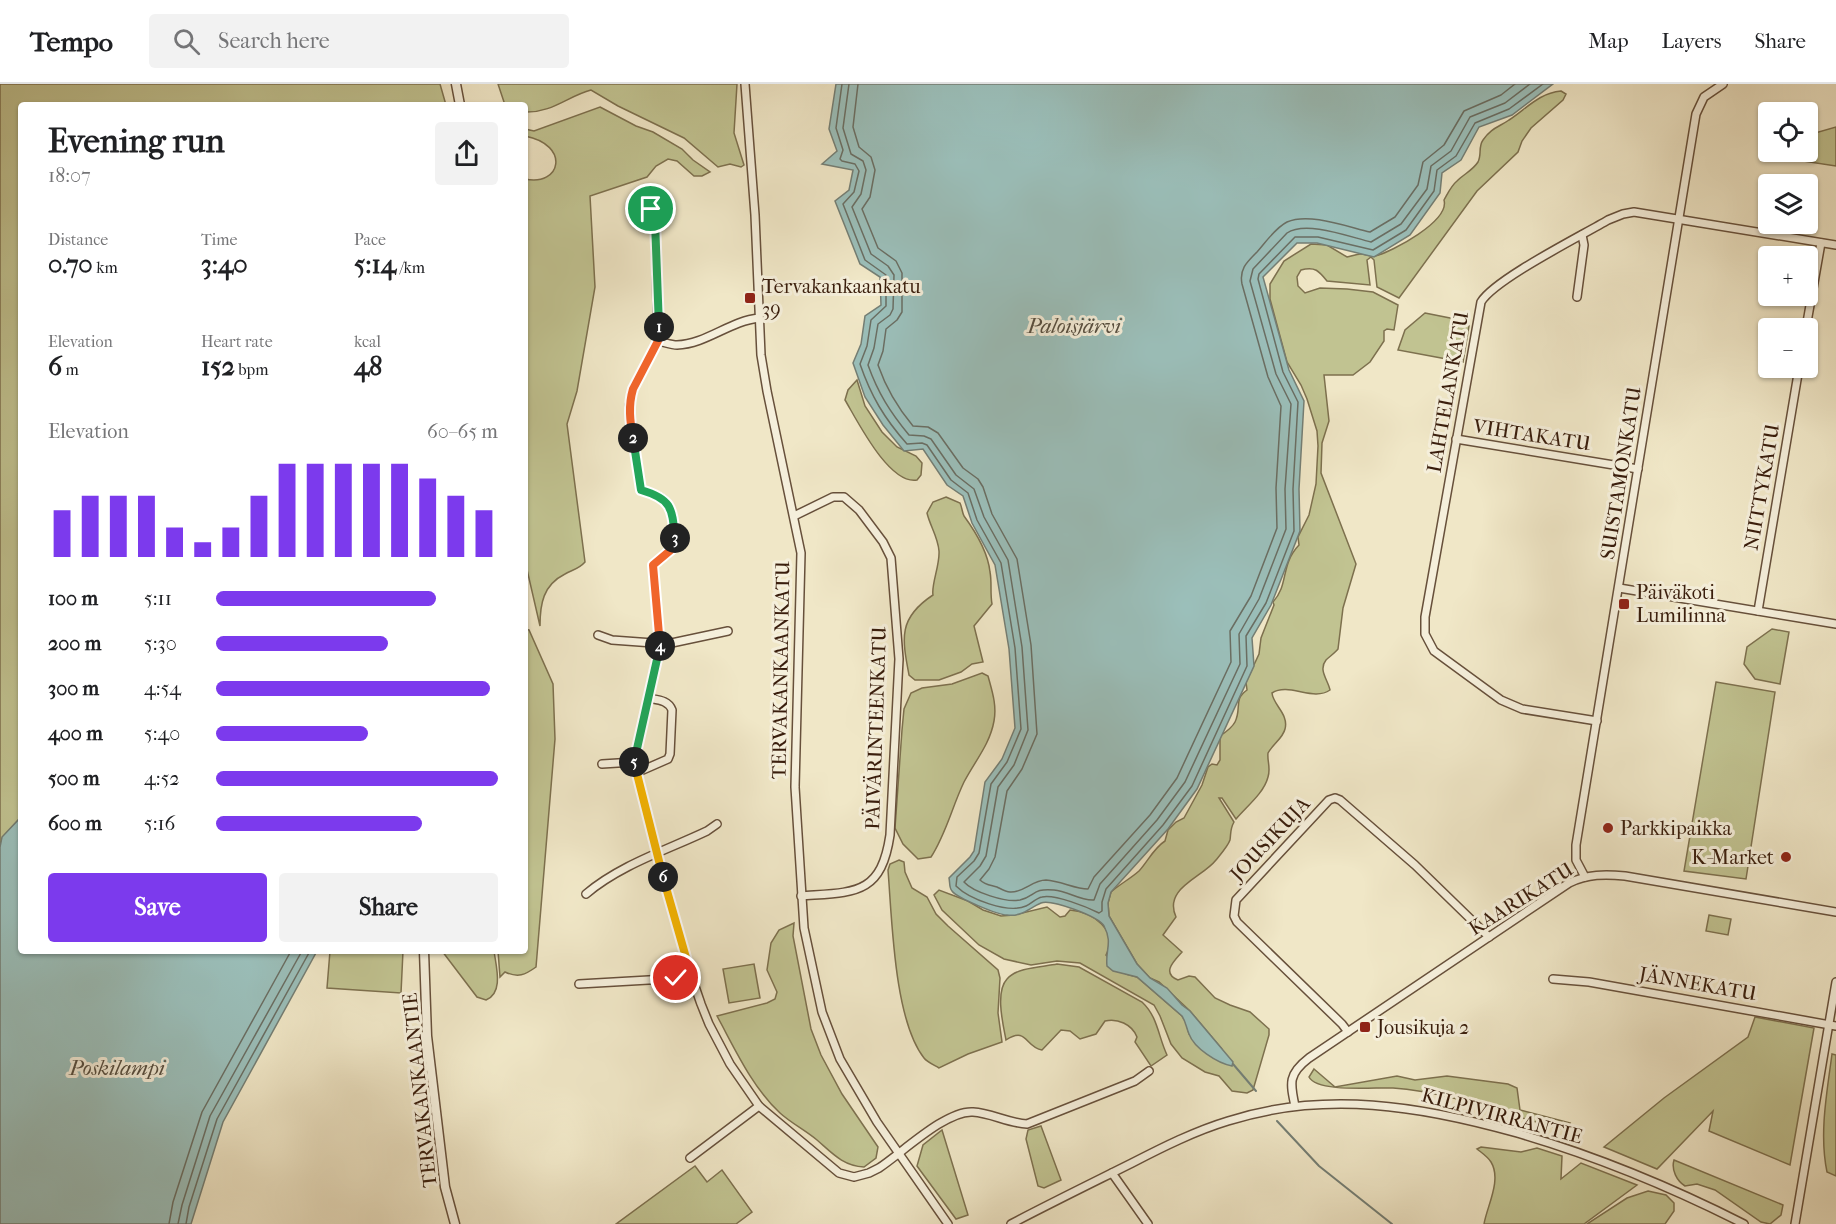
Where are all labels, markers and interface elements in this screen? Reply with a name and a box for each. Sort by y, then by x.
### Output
search box [149,14,569,68]
text: Tempo [30,25,113,58]
icon: search [170,25,203,58]
text: Search here [218,28,330,54]
text: Map [1588,29,1629,53]
text: Layers [1662,29,1721,53]
text: Share [1754,29,1806,53]
map controls [1758,102,1818,378]
button: locate [1758,102,1818,162]
text: Evening run [48,122,225,161]
button: share [435,122,498,185]
text: 18:07 [48,164,91,187]
button: layers [1758,174,1818,234]
pin [625,183,676,234]
icon: arrive [634,192,667,225]
text: Distance [48,230,108,249]
text: Time [201,230,237,249]
text: Pace [354,230,386,249]
button: + [1758,246,1818,306]
text: 0.70 [48,249,93,280]
text: 3:40 [201,249,248,280]
text: 5:14 [354,249,396,280]
text: km [93,258,118,277]
text: /km [396,258,425,277]
place label: Tervakankaankatu 39 [762,275,921,321]
marker: Tervakankaankatu 39 [743,291,757,305]
street label: LAHTELANKATU [1422,309,1474,474]
pin: 1 [644,312,674,342]
water label: Paloisjärvi [1026,314,1123,338]
text: 1 [656,317,662,336]
button: − [1758,318,1818,378]
text: Elevation [48,332,113,351]
text: Heart rate [201,332,273,351]
text: kcal [354,332,381,351]
text: 6 [48,351,62,382]
text: 152 [201,351,235,382]
text: 48 [354,351,382,382]
text: m [62,360,79,379]
text: bpm [235,360,269,379]
street label: SUISTAMONKATU [1596,384,1646,561]
street label: VIHTAKATU [1471,414,1593,456]
text: Elevation [48,420,129,443]
text: 60–65 m [427,420,498,443]
street label: NIITTYKATU [1740,421,1785,552]
pin: 2 [618,423,648,453]
text: 2 [629,428,637,447]
pin: 3 [660,523,690,553]
text: 3 [672,528,678,547]
street label: TERVAKANKAANKATU [768,560,794,779]
place label: Päiväkoti Lumilinna [1636,581,1727,627]
text: 100 m [48,587,98,610]
text: 5:11 [144,587,172,610]
marker: Päiväkoti Lumilinna [1617,597,1631,611]
street label: PÄIVÄRINTEENKATU [860,625,891,830]
pin: 4 [645,631,675,661]
text: 200 m [48,632,101,655]
text: 5:30 [144,632,177,655]
text: 4 [655,636,665,655]
text: 300 m [48,677,99,700]
text: 4:54 [144,677,181,700]
text: 400 m [48,722,103,745]
text: 5:40 [144,722,180,745]
pin: 5 [619,747,649,777]
text: 5 [631,752,637,771]
text: 500 m [48,767,100,790]
text: 4:52 [144,767,180,790]
street label: JOUSIKUJA [1224,792,1315,887]
text: 600 m [48,812,102,835]
text: 5:16 [144,812,175,835]
place label: Parkkipaikka [1620,817,1733,840]
marker: Parkkipaikka [1601,821,1615,835]
place label: K-Market [1691,846,1774,869]
marker: K-Market [1779,850,1793,864]
street label: KAARIKATU [1465,858,1578,940]
pin: 6 [648,862,678,892]
text: 6 [659,867,667,886]
button: Save [48,873,267,942]
button: Share [279,873,498,942]
pin [650,952,701,1003]
icon: check [659,961,692,994]
street label: JÄNNEKATU [1635,961,1759,1006]
street label: TERVAKANKAANTIE [398,991,442,1189]
place label: Jousikuja 2 [1375,1016,1469,1039]
marker: Jousikuja 2 [1358,1020,1372,1034]
water label: Poskilampi [68,1056,167,1080]
street label: KILPIVIRRANTIE [1419,1083,1585,1149]

